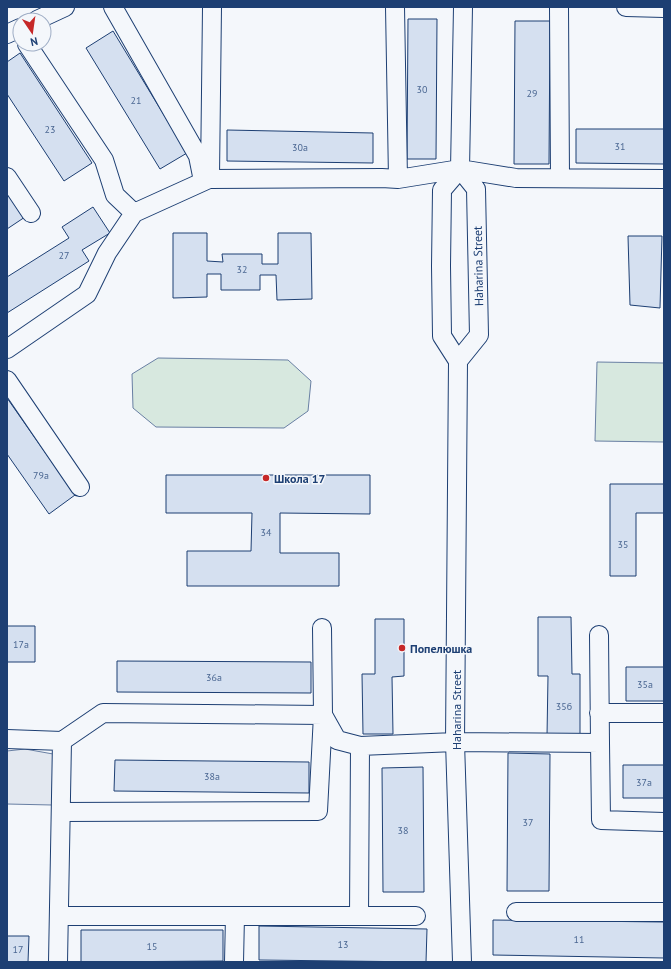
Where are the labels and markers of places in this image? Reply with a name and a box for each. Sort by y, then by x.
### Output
place label: Школа 17 [274,471,325,486]
marker: Школа 17 [261,473,271,483]
place label: Попелюшка [410,641,472,656]
marker: Попелюшка [397,643,407,653]

